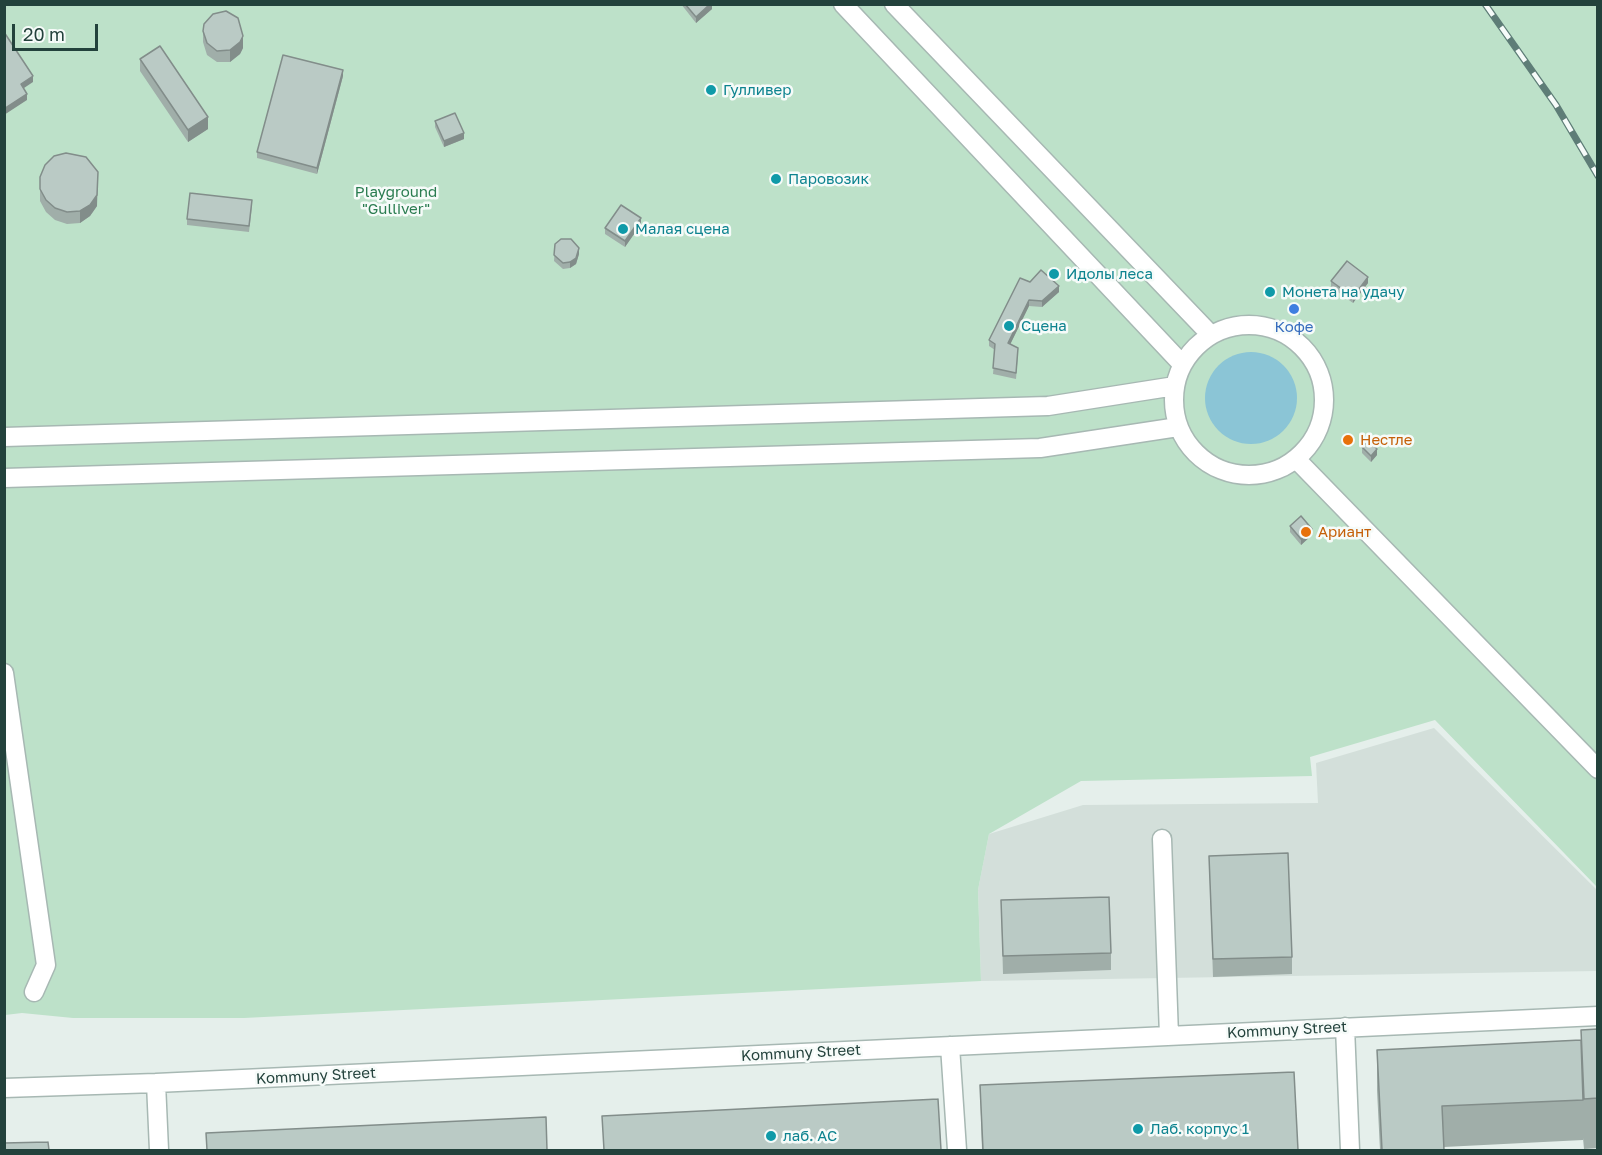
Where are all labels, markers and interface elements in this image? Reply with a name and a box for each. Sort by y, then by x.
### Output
scale bar [15,12,100,50]
text: 20 m [23,23,65,45]
place label: Гулливер [723,81,791,99]
marker: Гулливер [704,83,718,97]
place label: Паровозик [788,170,869,188]
marker: Паровозик [769,172,783,186]
park label: Playground "Gulliver" [355,183,437,218]
place label: Малая сцена [635,220,730,238]
marker: Малая сцена [616,222,630,236]
place label: Идолы леса [1066,265,1153,283]
marker: Идолы леса [1047,267,1061,281]
place label: Монета на удачу [1282,283,1405,301]
marker: Монета на удачу [1263,285,1277,299]
marker: Кофе [1287,302,1301,316]
place label: Сцена [1021,317,1067,335]
place label: Кофе [1275,318,1313,336]
marker: Сцена [1002,319,1016,333]
place label: Нестле [1360,431,1412,449]
marker: Нестле [1341,433,1355,447]
place label: Ариант [1318,523,1371,541]
marker: Ариант [1299,525,1313,539]
street label: Kommuny Street [1227,1018,1347,1042]
street label: Kommuny Street [741,1041,861,1065]
street label: Kommuny Street [256,1064,376,1088]
place label: Лаб. корпус 1 [1150,1120,1249,1138]
marker: Лаб. корпус 1 [1131,1122,1145,1136]
place label: лаб. АС [783,1127,837,1145]
marker: лаб. АС [764,1129,778,1143]

